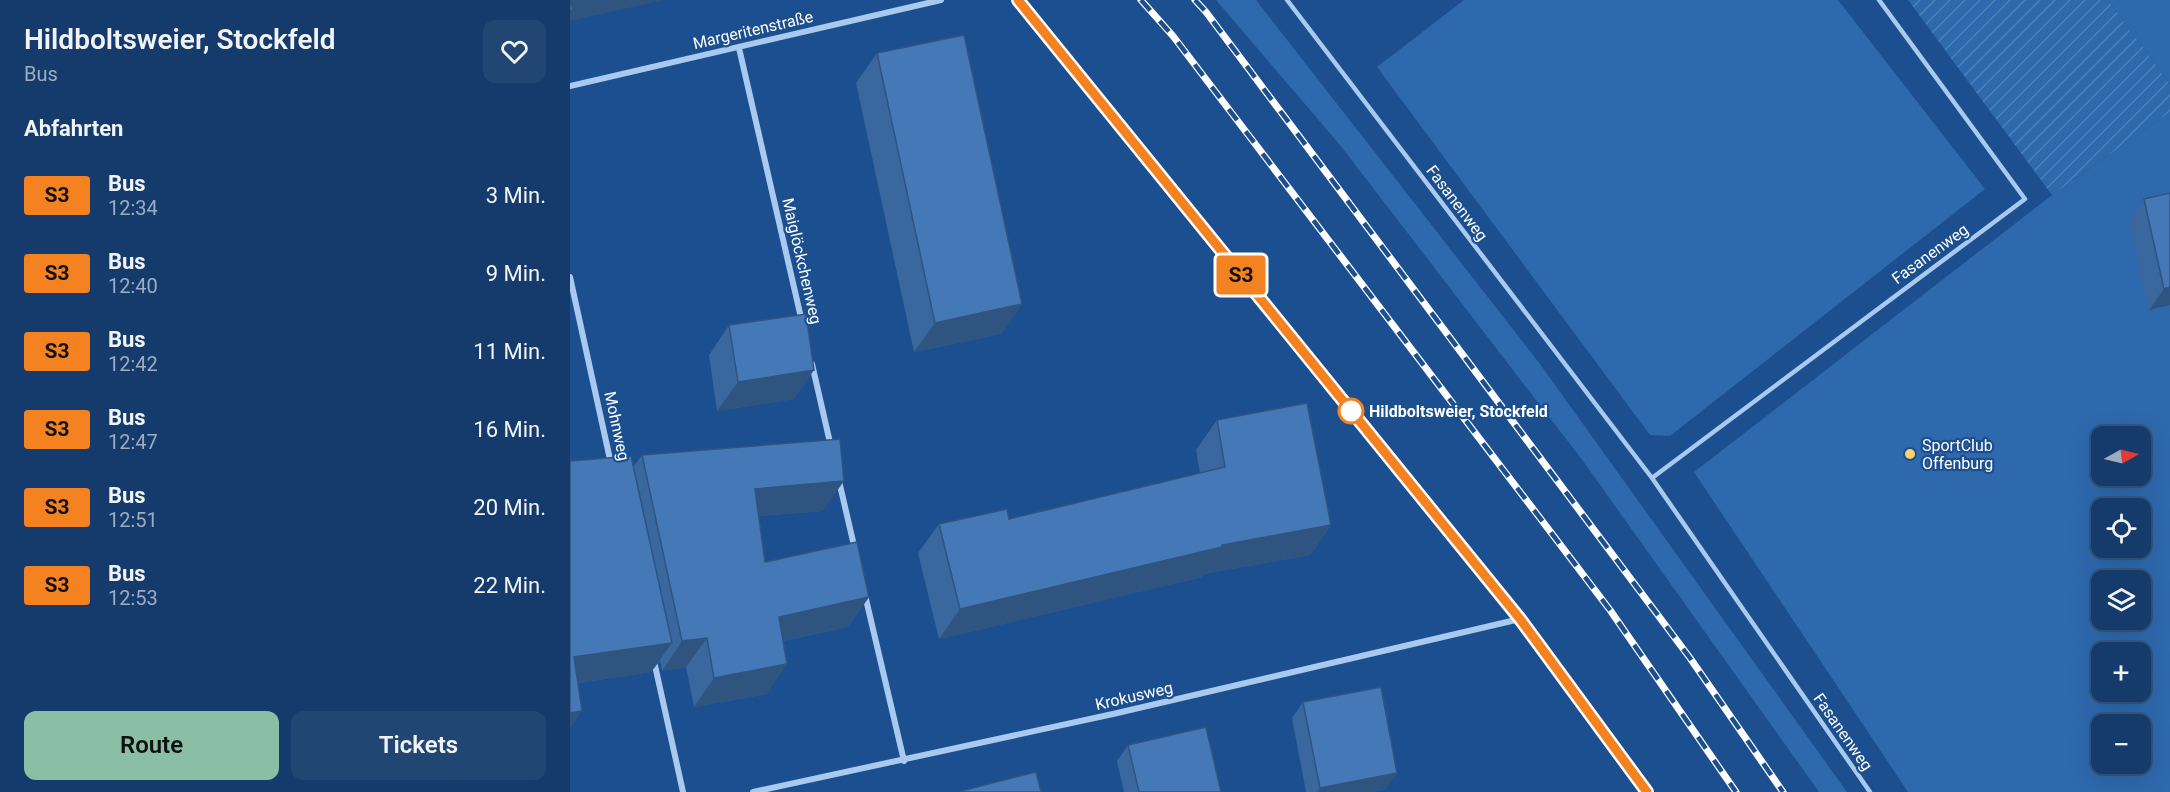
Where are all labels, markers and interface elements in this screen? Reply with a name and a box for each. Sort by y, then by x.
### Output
street label: Margeritenstraße [691,7,815,53]
button: heart [483,20,546,83]
text: Hildboltsweier, Stockfeld [24,23,336,56]
text: Bus [24,62,58,86]
text: Abfahrten [24,116,123,141]
street label: Fasanenweg [1422,161,1492,245]
text: Bus [108,171,146,196]
text: S3 [45,183,69,207]
text: 3 Min. [486,183,546,208]
text: 12:34 [108,196,158,220]
street label: Maiglöckchenweg [778,196,826,326]
street label: Fasanenweg [1888,220,1972,288]
text: Bus [108,249,146,274]
line badge: S3 [1214,256,1268,294]
text: S3 [45,261,69,285]
text: 9 Min. [486,261,546,286]
text: S3 [1229,263,1253,287]
text: 12:40 [108,274,158,298]
text: Bus [108,327,146,352]
text: S3 [45,339,69,363]
text: 11 Min. [473,339,546,364]
text: 12:42 [108,352,158,376]
street label: Mohnweg [600,390,634,462]
marker: Hildboltsweier, Stockfeld [1338,398,1364,424]
place label: Hildboltsweier, Stockfeld [1369,402,1548,421]
text: Bus [108,405,146,430]
text: S3 [45,417,69,441]
text: 16 Min. [473,417,546,442]
north arrow [2091,426,2151,486]
map controls [2091,426,2151,774]
text: 12:47 [108,430,158,454]
place label: SportClub Offenburg [1922,436,1993,473]
marker: SportClub Offenburg [1903,447,1917,461]
text: Bus [108,483,146,508]
text: S3 [45,495,69,519]
text: 20 Min. [473,495,546,520]
button: locate [2091,498,2151,558]
text: 12:51 [108,508,158,532]
text: Bus [108,561,146,586]
button: layers [2091,570,2151,630]
text: S3 [45,573,69,597]
text: 22 Min. [473,573,546,598]
text: 12:53 [108,586,158,610]
button: + [2091,642,2151,702]
street label: Krokusweg [1093,678,1175,714]
street label: Fasanenweg [1809,690,1877,774]
button: Route [24,711,279,780]
button: Tickets [291,711,546,780]
button: − [2091,714,2151,774]

